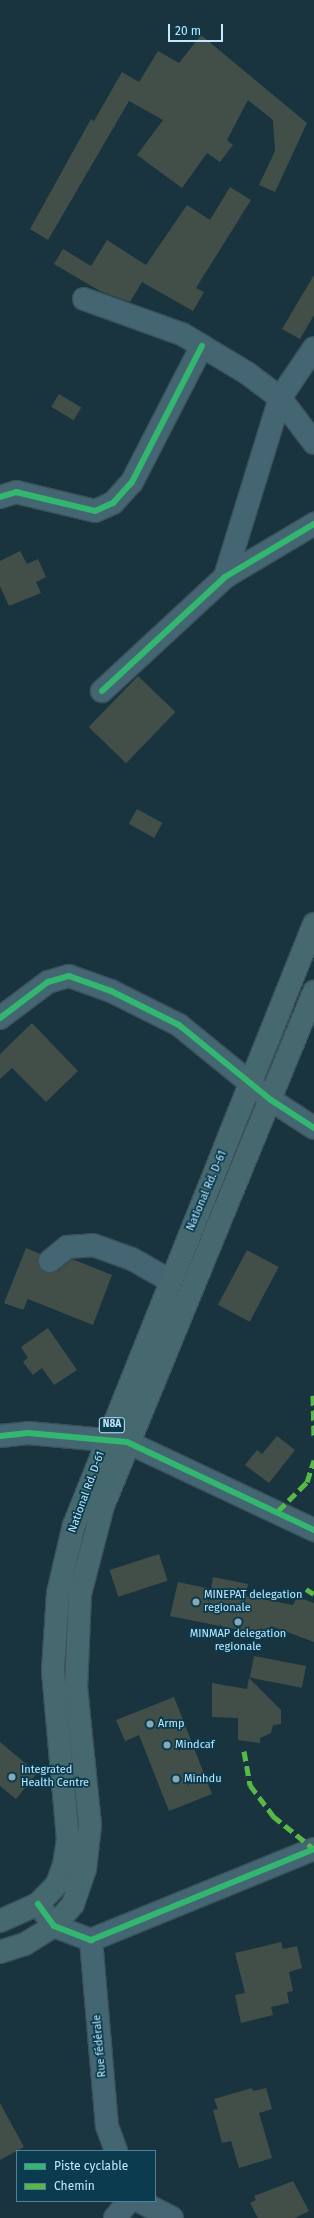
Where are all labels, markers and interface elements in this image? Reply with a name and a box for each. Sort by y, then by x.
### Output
scale bar [170,16,225,42]
text: 20 m [175,24,201,38]
street label: National Rd. D-61 [184,1149,230,1233]
road number: N8A [98,1417,126,1433]
street label: National Rd. D-61 [66,1449,108,1535]
place label: MINEPAT delegation regionale [204,1589,302,1615]
marker: MINEPAT delegation regionale [191,1597,201,1607]
marker: MINMAP delegation regionale [233,1617,243,1627]
place label: MINMAP delegation regionale [190,1628,286,1654]
place label: Armp [158,1717,185,1731]
marker: Armp [145,1719,155,1729]
place label: Mindcaf [175,1738,215,1752]
marker: Mindcaf [162,1740,172,1750]
place label: Integrated Health Centre [21,1764,89,1790]
marker: Integrated Health Centre [6,1771,18,1783]
place label: Minhdu [184,1772,222,1786]
marker: Minhdu [171,1774,181,1784]
street label: Rue fédérale [91,2014,109,2078]
legend [16,2150,156,2202]
text: Piste cyclable [54,2159,128,2173]
text: Chemin [54,2179,95,2193]

